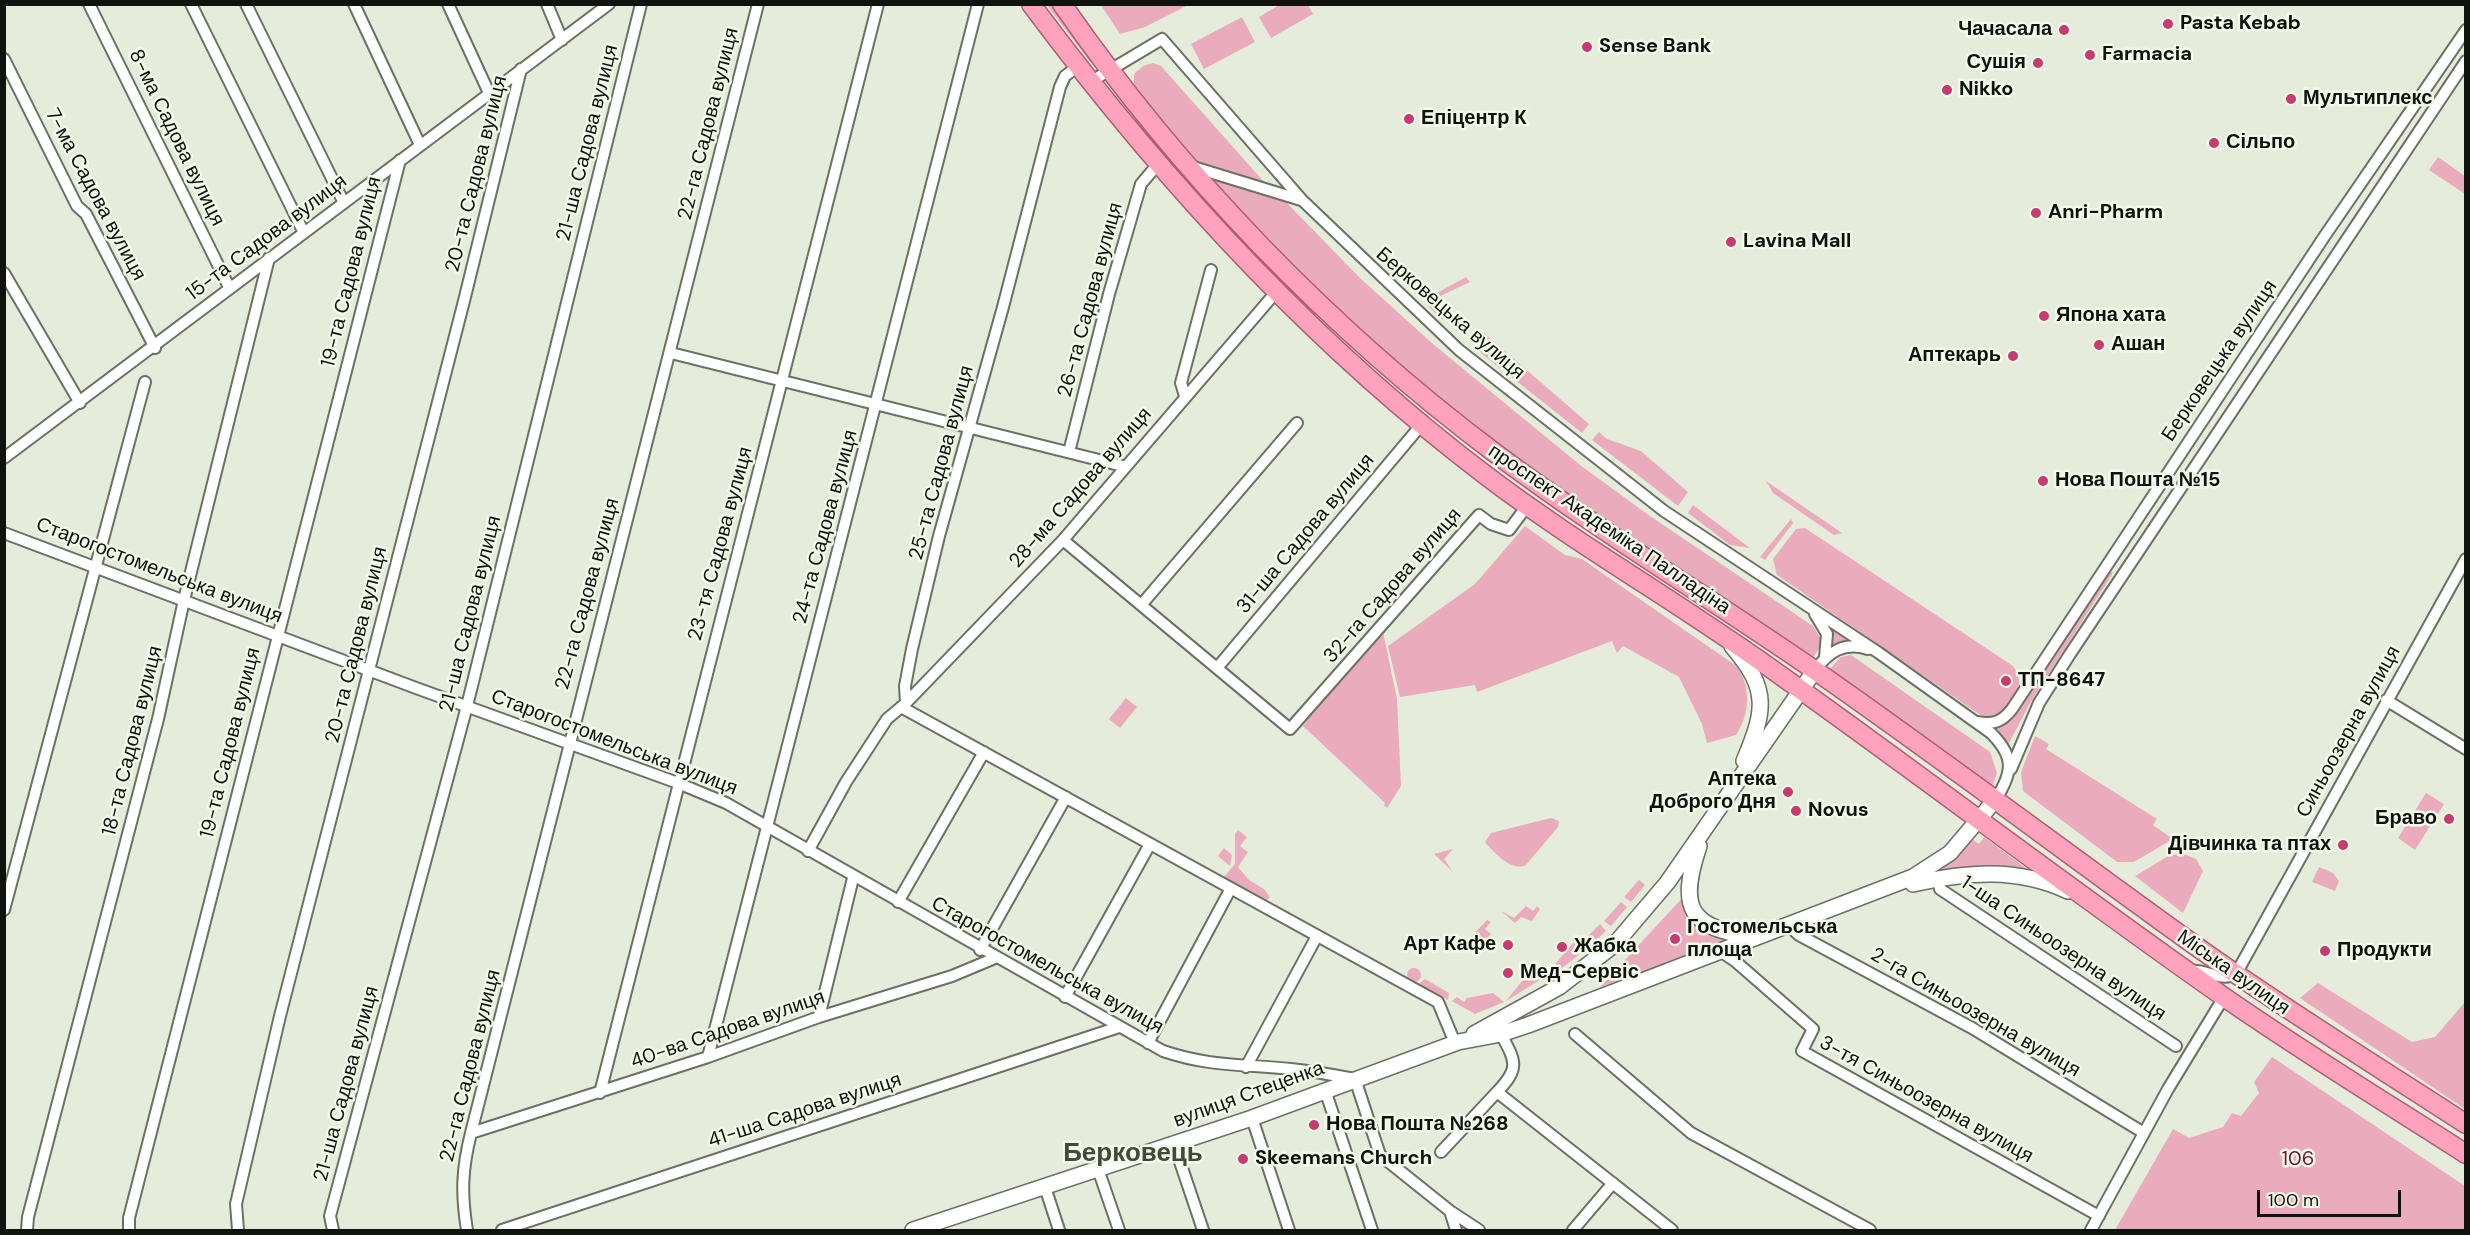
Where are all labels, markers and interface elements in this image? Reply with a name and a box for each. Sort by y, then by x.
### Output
place label: Pasta Kebab [2180,12,2301,36]
marker: Pasta Kebab [2161,17,2175,31]
place label: Чачасала [1958,18,2052,42]
marker: Чачасала [2057,23,2071,37]
street label: 22-га Садова вулиця [673,25,745,223]
place label: Sense Bank [1599,35,1711,59]
marker: Sense Bank [1580,40,1594,54]
street label: 21-ша Садова вулиця [552,42,624,244]
place label: Farmacia [2102,43,2192,67]
street label: 8-ма Садова вулиця [123,46,229,230]
marker: Farmacia [2083,48,2097,62]
place label: Сушія [1967,51,2026,75]
marker: Сушія [2031,56,2045,70]
street label: 20-та Садова вулиця [441,73,513,275]
place label: Nikko [1959,78,2014,102]
marker: Nikko [1940,83,1954,97]
place label: Мультиплекс [2303,87,2432,111]
marker: Мультиплекс [2284,92,2298,106]
street label: 7-ма Садова вулиця [39,105,151,285]
place label: Епіцентр К [1421,107,1526,131]
marker: Епіцентр К [1402,112,1416,126]
place label: Сільпо [2226,131,2295,155]
marker: Сільпо [2207,136,2221,150]
street label: 15-та Садова вулиця [182,170,352,306]
street label: 19-та Садова вулиця [317,174,387,370]
street label: 26-та Садова вулиця [1053,200,1129,400]
place label: Anri-Pharm [2048,201,2163,225]
marker: Anri-Pharm [2029,206,2043,220]
place label: Lavina Mall [1743,230,1851,254]
marker: Lavina Mall [1724,235,1738,249]
street label: Берковецька вулиця [1371,243,1529,385]
street label: Берковецька вулиця [2157,276,2283,446]
place label: Япона хата [2056,304,2166,328]
marker: Япона хата [2037,309,2051,323]
place label: Ашан [2111,333,2165,357]
marker: Ашан [2092,338,2106,352]
place label: Аптекарь [1908,344,2001,368]
marker: Аптекарь [2006,349,2020,363]
street label: 25-та Садова вулиця [904,363,980,563]
street label: 28-ма Садова вулиця [1005,403,1157,573]
street label: 24-та Садова вулиця [789,427,863,627]
street label: проспект Академіка Палладіна [1483,440,1735,620]
street label: 23-тя Садова вулиця [684,444,758,644]
street label: 31-ша Садова вулиця [1232,449,1380,619]
place label: Нова Пошта №15 [2055,469,2220,493]
marker: Нова Пошта №15 [2036,474,2050,488]
street label: 22-га Садова вулиця [551,496,625,692]
street label: 32-га Садова вулиця [1319,504,1467,668]
street label: Старогостомельська вулиця [32,513,286,629]
street label: 21-ша Садова вулиця [435,513,507,715]
street label: 20-та Садова вулиця [321,544,393,746]
street label: Синьоозерна вулиця [2292,642,2406,822]
street label: 18-та Садова вулиця [98,644,168,838]
street label: 19-та Садова вулиця [196,645,266,841]
place label: ТП-8647 [2018,669,2105,693]
marker: ТП-8647 [1999,674,2013,688]
street label: Старогостомельська вулиця [487,685,741,801]
place label: Аптека Доброго Дня [1650,768,1776,815]
marker: Аптека Доброго Дня [1781,785,1795,799]
place label: Novus [1808,799,1869,823]
marker: Novus [1789,804,1803,818]
place label: Браво [2375,807,2437,831]
marker: Браво [2442,812,2456,826]
place label: Дівчинка та птах [2168,833,2331,857]
marker: Дівчинка та птах [2336,838,2350,852]
street label: 1-ша Синьоозерна вулиця [1956,871,2170,1027]
street label: Старогостомельська вулиця [927,892,1167,1040]
place label: Гостомельська площа [1687,916,1837,963]
street label: Міська вулиця [2172,925,2294,1021]
marker: Гостомельська площа [1668,932,1682,946]
place label: Арт Кафе [1403,933,1496,957]
place label: Жабка [1574,935,1637,959]
marker: Арт Кафе [1501,938,1515,952]
place label: Продукти [2337,939,2432,963]
marker: Жабка [1555,940,1569,954]
street label: 2-га Синьоозерна вулиця [1866,943,2084,1083]
marker: Продукти [2318,944,2332,958]
place label: Мед-Сервіс [1520,961,1639,985]
marker: Мед-Сервіс [1501,966,1515,980]
street label: 22-га Садова вулиця [435,967,507,1165]
street label: 21-ша Садова вулиця [309,984,385,1184]
street label: 40-ва Садова вулиця [628,985,828,1075]
street label: 3-тя Синьоозерна вулиця [1815,1031,2037,1169]
street label: вулиця Стеценка [1170,1057,1328,1133]
street label: 41-ша Садова вулиця [705,1068,905,1154]
place label: Нова Пошта №268 [1326,1113,1509,1137]
marker: Нова Пошта №268 [1307,1118,1321,1132]
district label: Берковець [1063,1138,1203,1170]
place label: Skeemans Church [1255,1147,1432,1171]
park label: 106 [2282,1148,2314,1172]
marker: Skeemans Church [1236,1152,1250,1166]
scale bar [2260,1178,2404,1216]
text: 100 m [2268,1188,2319,1212]

